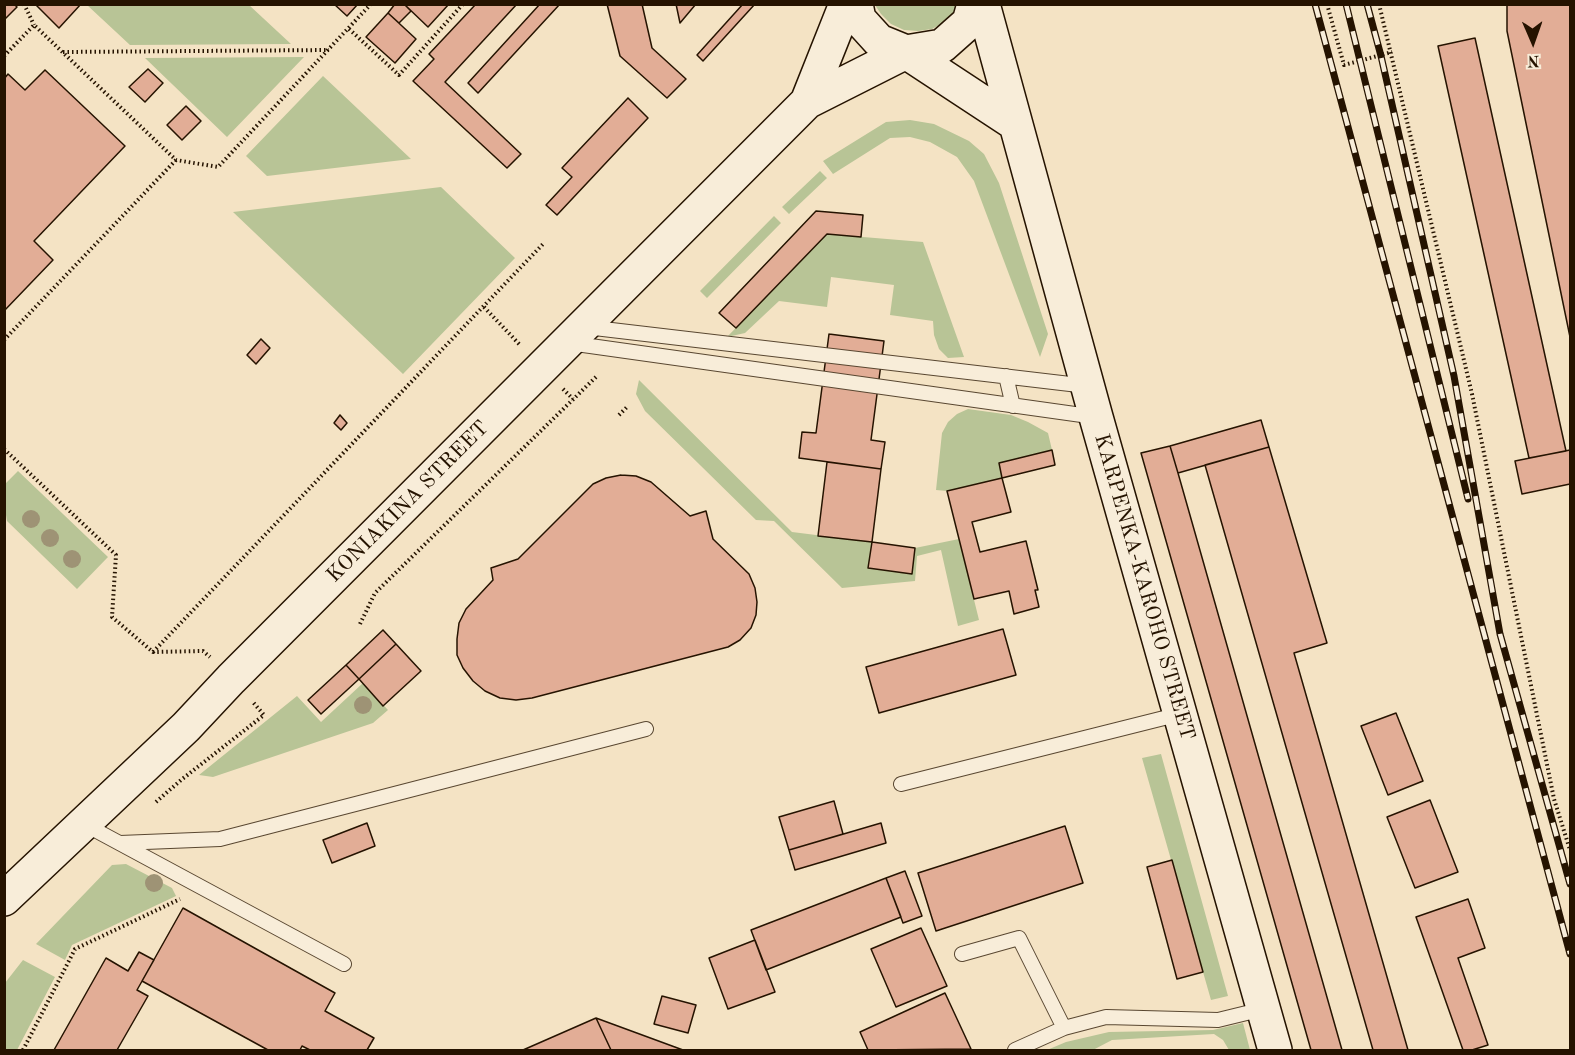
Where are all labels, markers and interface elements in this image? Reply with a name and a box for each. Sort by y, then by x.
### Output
north arrow [1503,12,1563,72]
text: N [1527,52,1540,68]
street label: KONIAKINA STREET [322,416,494,588]
street label: KARPENKA-KAROHO STREET [1088,431,1200,743]

